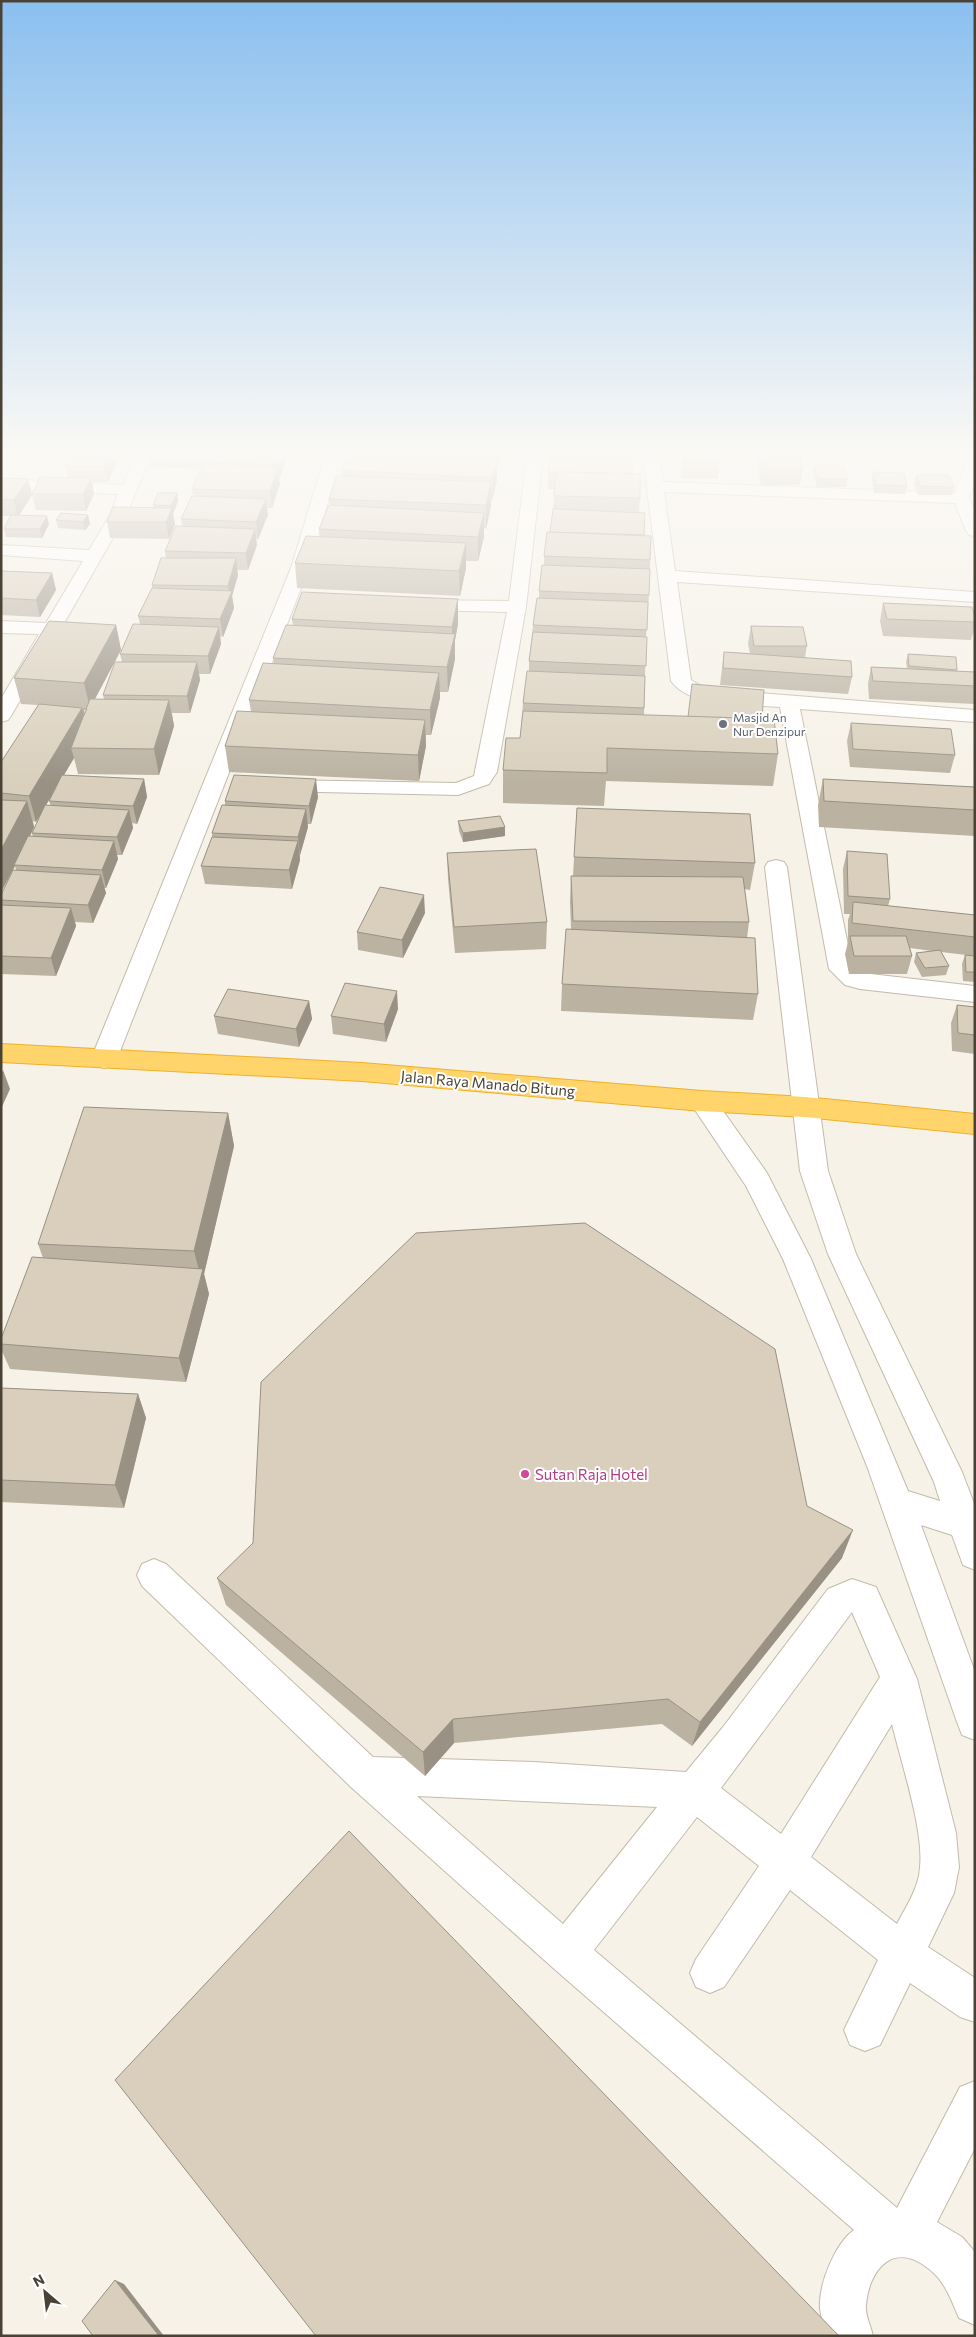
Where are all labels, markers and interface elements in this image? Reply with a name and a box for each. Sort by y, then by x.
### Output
place label: Masjid An Nur Denzipur [733,710,806,738]
marker: Masjid An Nur Denzipur [717,718,729,730]
street label: Jalan Raya Manado Bitung [400,1066,576,1100]
place label: Sutan Raja Hotel [535,1465,648,1483]
marker: Sutan Raja Hotel [519,1468,531,1480]
north arrow [20,2267,70,2317]
text: N [30,2270,47,2290]

